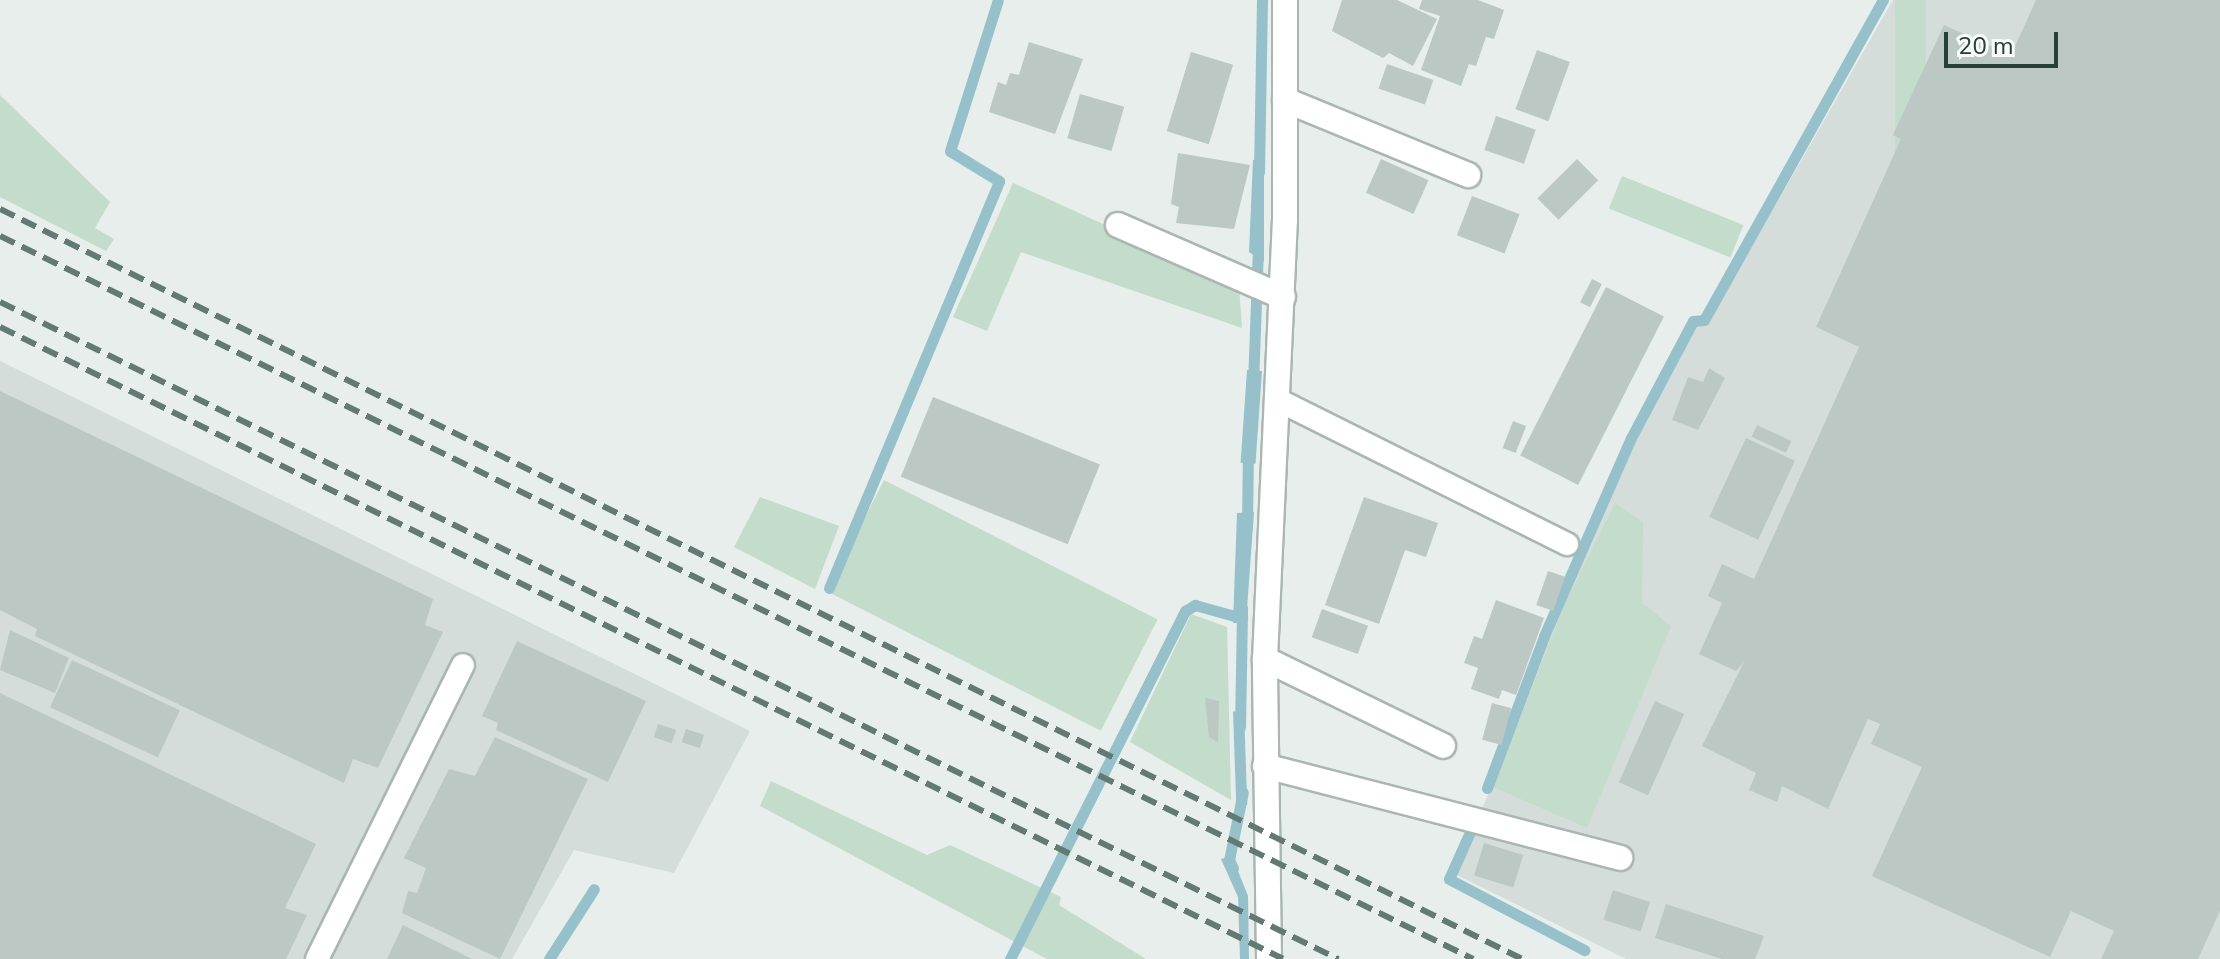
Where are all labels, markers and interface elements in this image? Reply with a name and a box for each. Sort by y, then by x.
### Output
scale bar [1948,16,2062,66]
text: 20 m [1958,30,2014,62]

